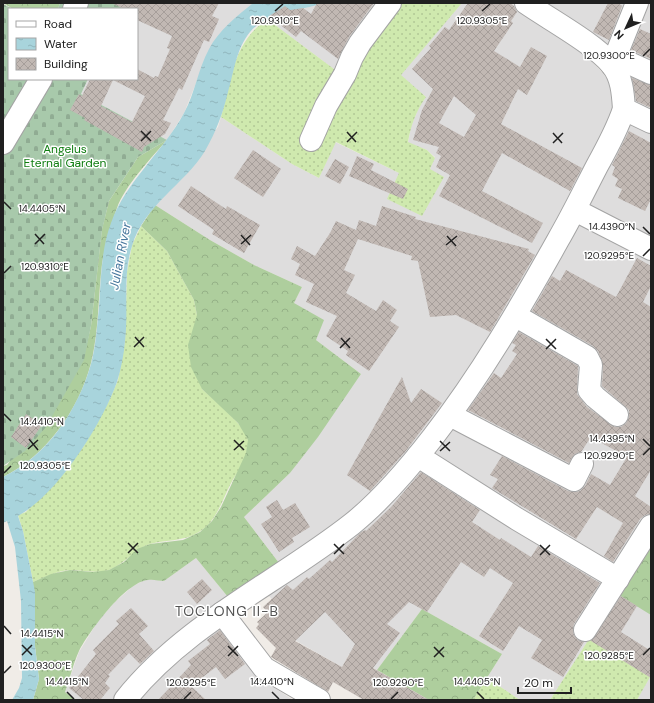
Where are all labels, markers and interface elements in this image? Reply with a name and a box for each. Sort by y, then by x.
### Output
legend [8,8,138,80]
north arrow [606,8,646,48]
text: 120.9310°E [251,14,299,27]
text: 120.9305°E [457,14,508,27]
text: Road [44,16,72,32]
text: N [611,27,627,43]
text: Water [44,36,78,52]
text: 120.9300°E [583,49,635,62]
text: Building [44,56,88,72]
park label: Angelus Eternal Garden [24,141,107,171]
text: 14.4405°N [19,202,65,215]
water label: Julian River [105,220,135,291]
text: 14.4390°N [589,220,635,233]
text: 120.9295°E [584,249,634,262]
text: 120.9310°E [21,260,69,273]
text: 14.4410°N [20,415,64,428]
text: 14.4395°N [589,432,635,445]
text: 120.9290°E [584,449,635,462]
text: 120.9305°E [20,459,71,472]
district label: TOCLONG II-B [175,602,279,620]
text: 14.4415°N [21,627,64,640]
text: 120.9285°E [584,649,634,662]
text: 120.9300°E [19,659,71,672]
scale bar [518,669,571,695]
text: 14.4415°N [46,675,89,688]
text: 14.4410°N [250,675,294,688]
text: 14.4405°N [454,675,500,688]
text: 20 m [524,675,553,691]
text: 120.9295°E [166,676,216,689]
text: 120.9290°E [373,676,424,689]

